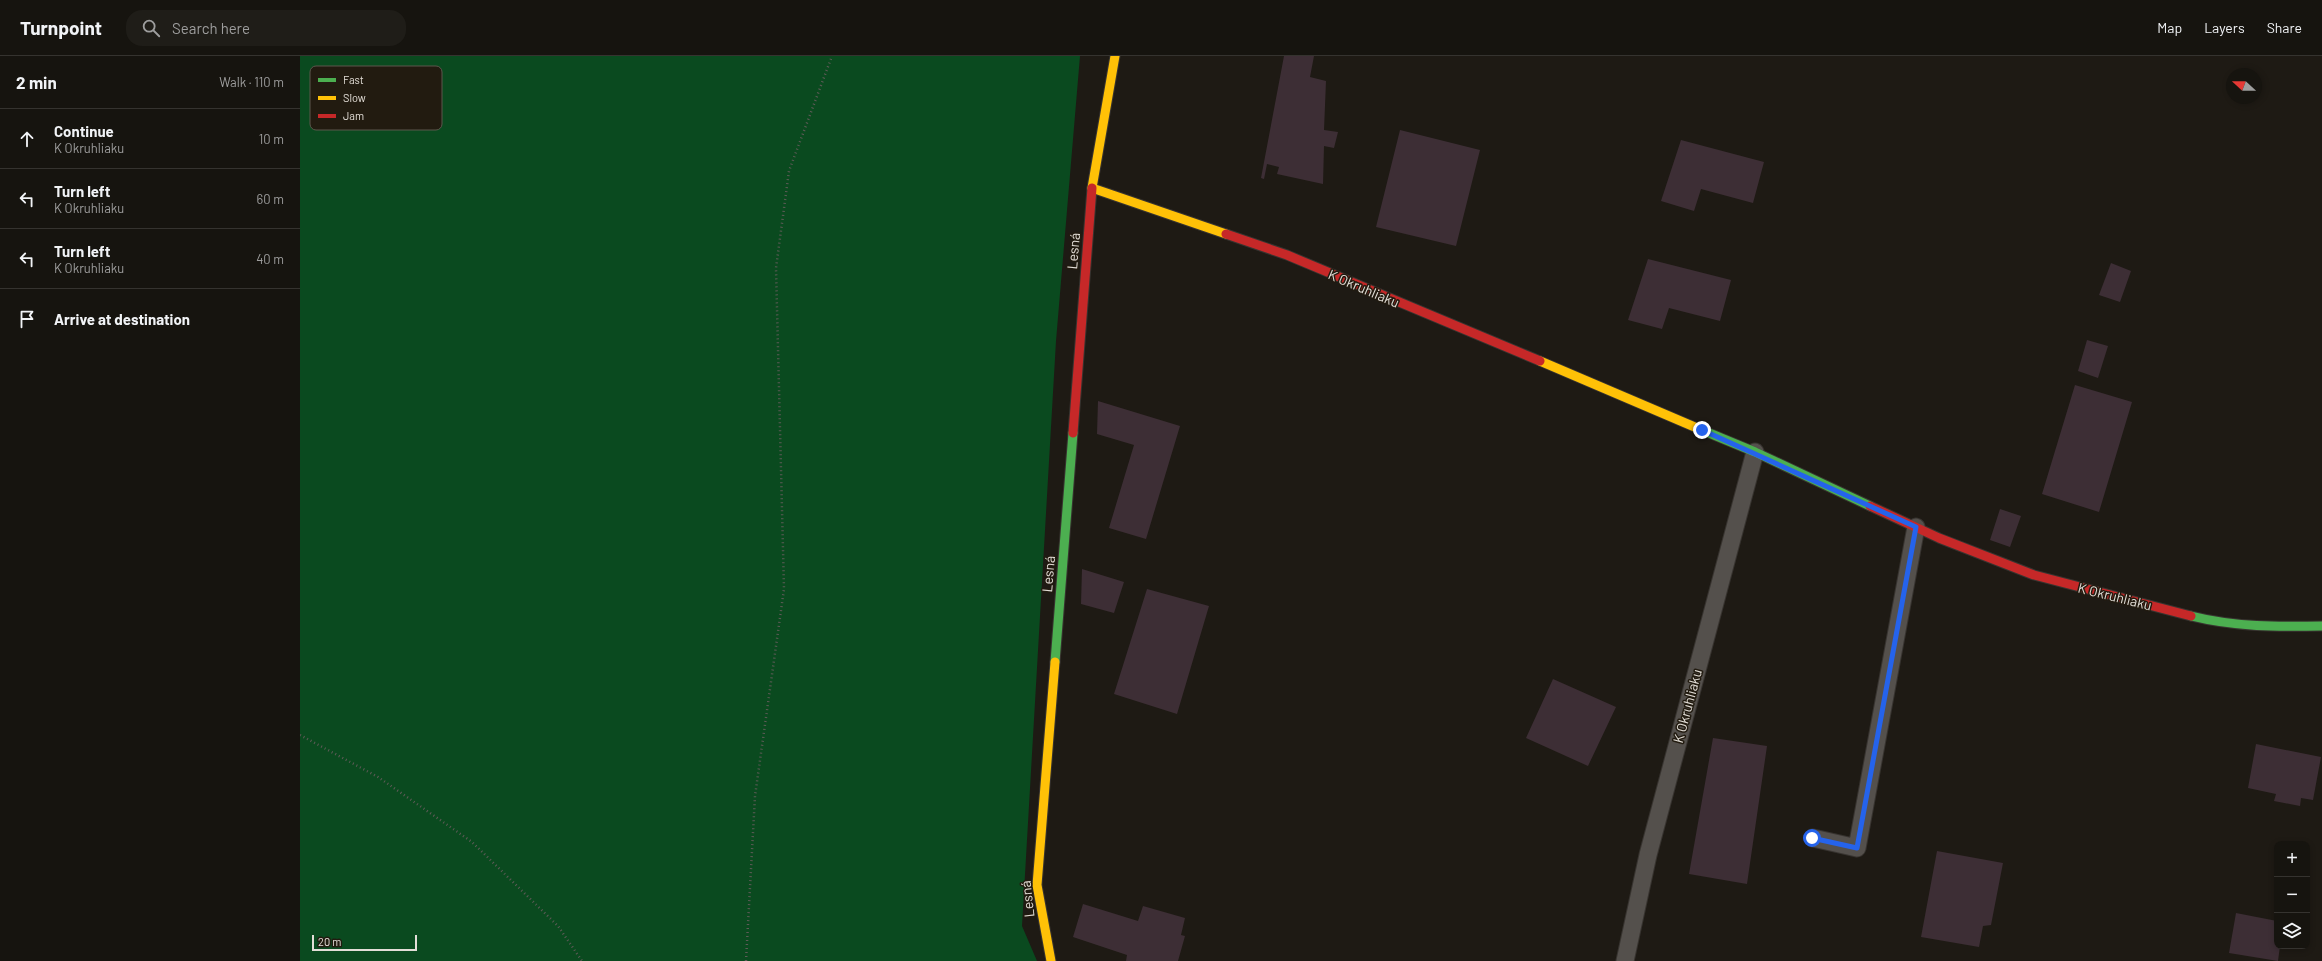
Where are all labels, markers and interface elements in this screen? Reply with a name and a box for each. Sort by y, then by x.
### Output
search box [126,10,406,46]
text: Turnpoint [20,16,102,39]
icon: search [140,17,162,39]
text: Search here [172,19,250,37]
text: Map [2157,19,2182,36]
text: Layers [2204,19,2245,36]
text: Share [2267,19,2302,36]
legend [310,66,442,130]
north arrow [2226,68,2262,104]
text: 2 min [16,72,57,92]
text: Fast [343,73,364,86]
text: Walk · 110 m [219,74,284,90]
text: Slow [343,91,366,104]
text: Jam [343,109,364,122]
text: Continue [54,122,114,140]
icon: ahead [16,128,38,150]
text: 10 m [259,131,284,147]
text: K Okruhliaku [54,140,124,156]
text: Turn left [54,182,110,200]
icon: left [16,188,38,210]
text: 60 m [257,191,284,207]
text: K Okruhliaku [54,200,124,216]
street label: Lesná [1063,232,1083,270]
text: Turn left [54,242,110,260]
icon: left [16,248,38,270]
text: 40 m [256,251,284,267]
text: K Okruhliaku [54,260,124,276]
street label: K Okruhliaku [1326,265,1402,311]
icon: arrive [16,308,38,330]
text: Arrive at destination [54,310,190,328]
route end [1693,421,1711,439]
street label: Lesná [1038,555,1058,593]
street label: K Okruhliaku [2076,579,2154,613]
street label: K Okruhliaku [1669,667,1705,745]
route start [1803,829,1821,847]
map controls [2274,841,2310,949]
button: + [2274,841,2310,877]
button: − [2274,877,2310,913]
street label: Lesná [1017,880,1037,918]
button: layers [2274,913,2310,949]
scale bar [312,933,417,952]
text: 20 m [318,935,341,948]

